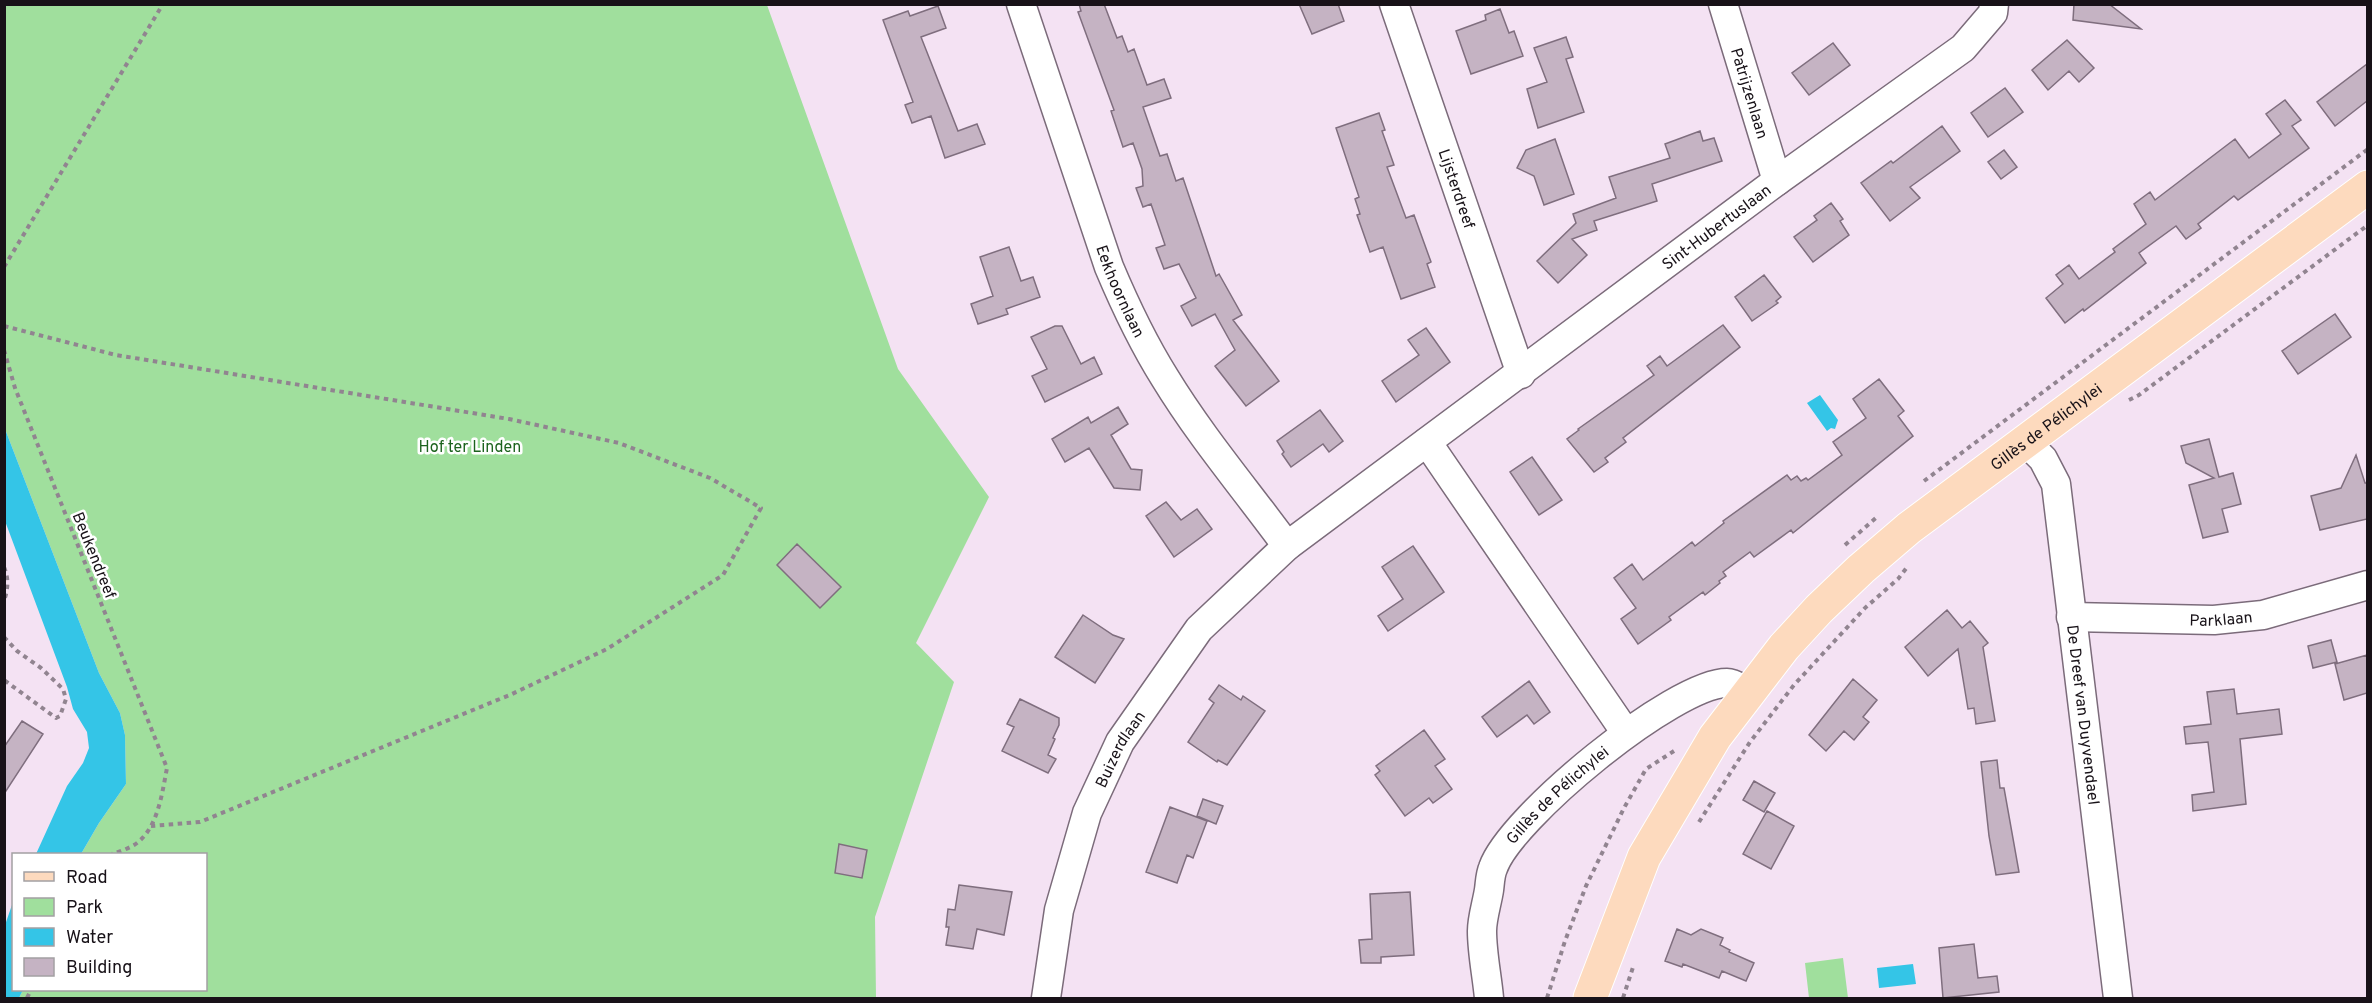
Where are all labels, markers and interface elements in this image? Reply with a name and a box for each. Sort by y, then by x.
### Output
street label: Patrijzenlaan [1725,46,1772,142]
street label: Lijsterdreef [1433,147,1479,232]
street label: Sint-Hubertuslaan [1659,181,1776,275]
street label: Eekhoornlaan [1090,243,1148,342]
street label: Gillès de Pélichylei [1987,380,2107,476]
park label: Hof ter Linden [419,438,521,458]
street label: Beukendreef [67,510,120,603]
street label: Parklaan [2189,608,2254,632]
street label: De Dreef van Duyvendael [2061,624,2103,806]
street label: Buizerdlaan [1092,707,1151,791]
street label: Gillès de Pélichylei [1503,743,1614,849]
legend [12,853,207,991]
text: Road [66,867,108,890]
text: Park [66,897,103,920]
text: Water [66,927,113,950]
text: Building [66,957,132,980]

